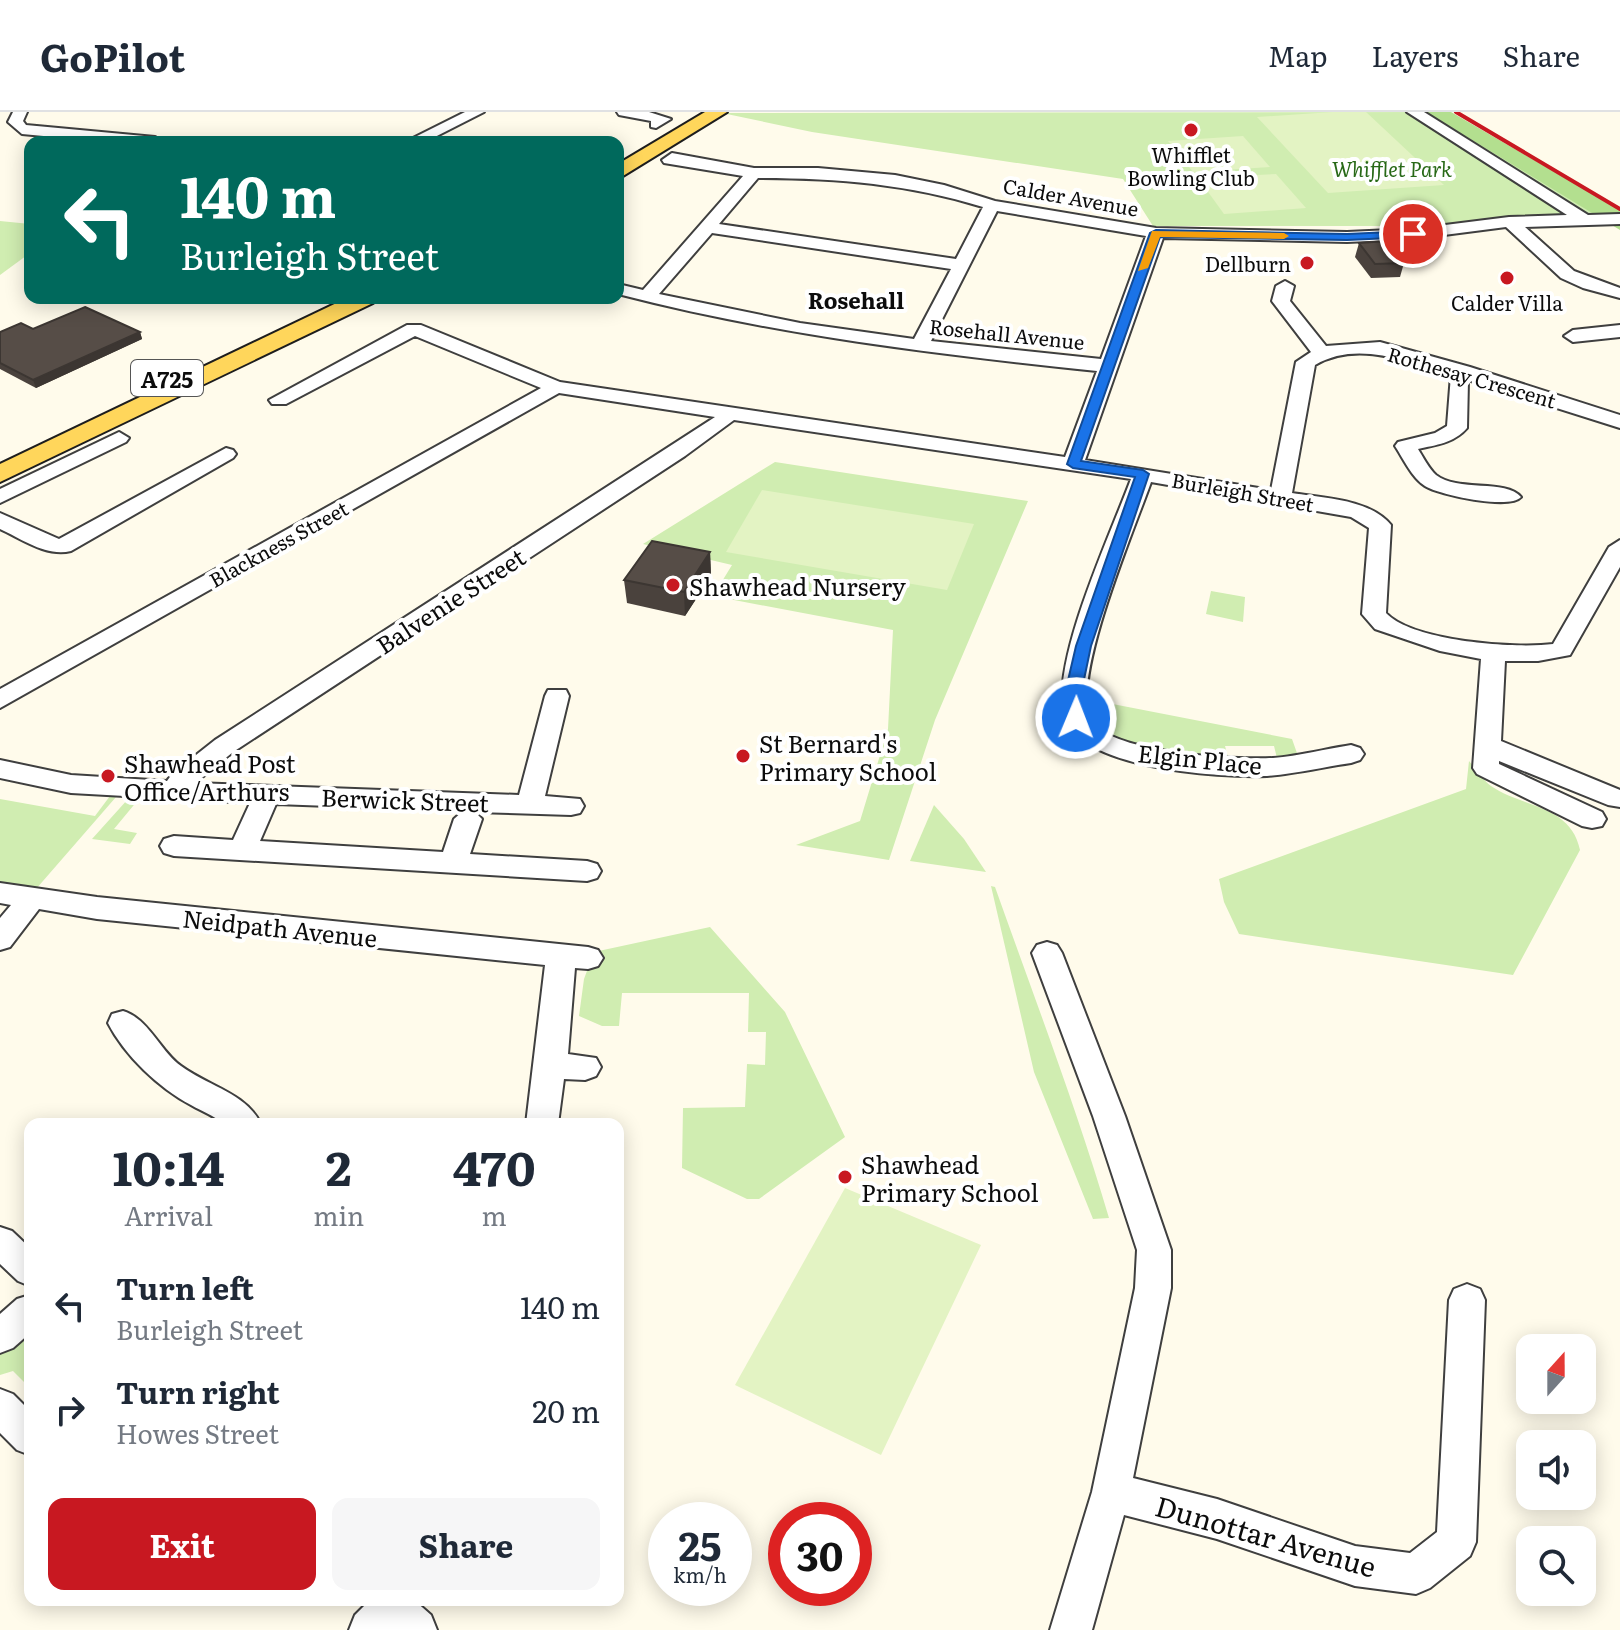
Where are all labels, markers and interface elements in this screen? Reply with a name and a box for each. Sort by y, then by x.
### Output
text: GoPilot [40,27,185,84]
text: Map [1268,34,1327,76]
text: Layers [1371,34,1458,76]
text: Share [1502,34,1580,76]
marker: Whifflet Bowling Club [1182,121,1200,139]
place label: Whifflet Bowling Club [1127,139,1255,192]
text: 140 m [180,152,336,235]
park label: Whifflet Park [1332,153,1452,183]
icon: left [48,168,152,272]
street label: Calder Avenue [1001,169,1141,223]
pin [1379,200,1447,268]
icon: arrive [1391,212,1435,256]
text: Burleigh Street [180,228,439,281]
place label: Dellburn [1205,248,1291,278]
marker: Dellburn [1298,254,1316,272]
marker: Calder Villa [1498,269,1516,287]
district label: Rosehall [808,283,904,316]
place label: Calder Villa [1451,287,1563,317]
street label: Rosehall Avenue [928,310,1086,356]
street label: Rothesay Crescent [1384,338,1560,414]
road number: A725 [131,360,203,396]
street label: Burleigh Street [1170,464,1316,518]
street label: Blackness Street [203,492,353,594]
street label: Balvenie Street [368,538,532,661]
place label: Shawhead Nursery [689,568,906,603]
marker: Shawhead Nursery [664,576,682,594]
position arrow [1034,676,1118,760]
place label: St Bernard's Primary School [759,725,936,788]
street label: Elgin Place [1136,734,1264,782]
place label: Shawhead Post Office/Arthurs [124,745,296,808]
marker: St Bernard's Primary School [734,747,752,765]
marker: Shawhead Post Office/Arthurs [99,767,117,785]
street label: Berwick Street [320,779,490,819]
street label: Neidpath Avenue [181,899,379,955]
text: 10:14 [112,1130,225,1201]
text: 2 [326,1130,352,1201]
text: 470 [453,1130,536,1201]
place label: Shawhead Primary School [861,1146,1038,1209]
marker: Shawhead Primary School [836,1168,854,1186]
text: Arrival [124,1195,213,1234]
text: min [313,1195,364,1234]
text: m [482,1195,507,1234]
text: Turn left [116,1265,254,1309]
icon: left [48,1284,92,1328]
text: 140 m [520,1284,600,1328]
text: Burleigh Street [116,1309,303,1348]
north arrow [1516,1334,1596,1414]
map controls [1516,1334,1596,1606]
text: Turn right [116,1369,280,1413]
icon: right [48,1388,92,1432]
text: 20 m [532,1388,600,1432]
text: Howes Street [116,1413,279,1452]
button: sound [1516,1430,1596,1510]
street label: Dunottar Avenue [1151,1483,1381,1587]
button: Exit [48,1498,316,1590]
button: Share [332,1498,600,1590]
speed limit sign: 30 [768,1502,872,1606]
text: 25 [678,1514,722,1573]
button: search [1516,1526,1596,1606]
text: km/h [673,1559,727,1589]

